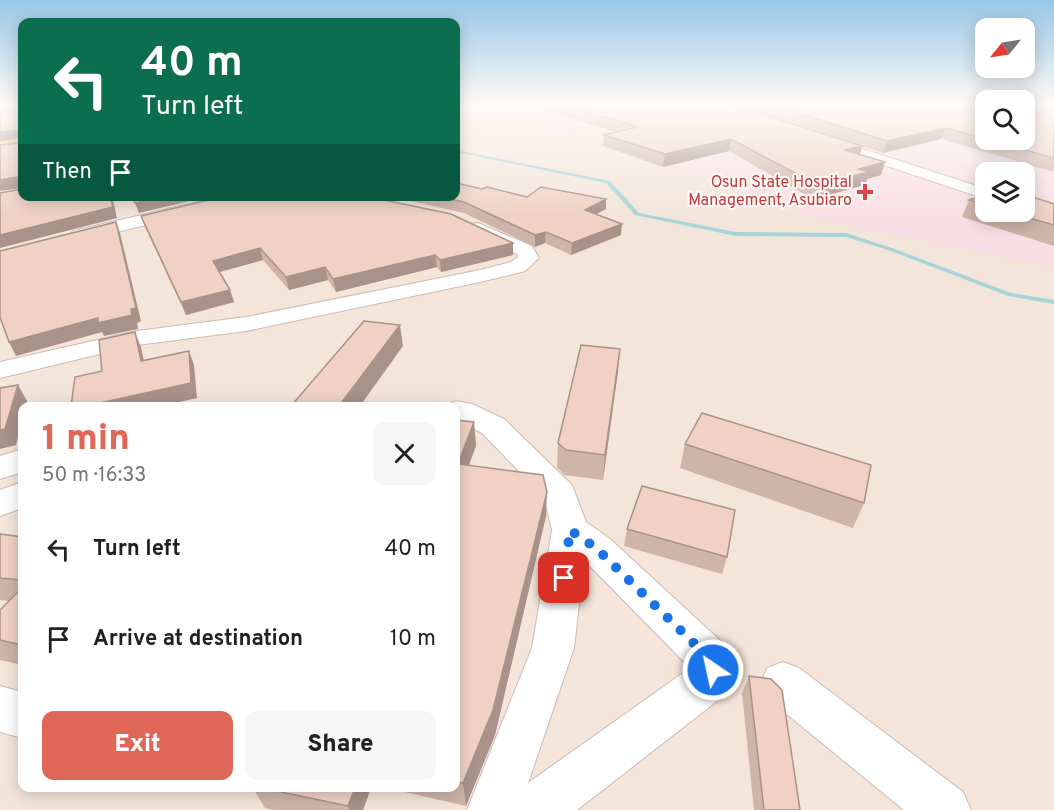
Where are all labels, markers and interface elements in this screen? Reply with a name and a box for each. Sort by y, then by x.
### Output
north arrow [975,18,1035,78]
map controls [975,18,1035,222]
text: 40 m [141,38,243,91]
icon: left [42,42,120,120]
text: Turn left [141,90,243,124]
button: search [975,90,1035,150]
icon: arrive [104,156,137,189]
text: Then [42,159,92,186]
button: layers [975,162,1035,222]
place label: Osun State Hospital Management, Asubiaro [688,173,852,211]
marker: Osun State Hospital Management, Asubiaro [856,183,874,201]
text: 1 min [42,417,130,463]
button: close [373,422,436,485]
text: 50 m · 16:33 [42,463,146,489]
icon: left [42,533,75,566]
text: Turn left [93,536,181,563]
text: 40 m [384,536,436,563]
pin [538,552,589,603]
icon: arrive [547,561,580,594]
icon: arrive [42,623,75,656]
text: Arrive at destination [93,626,303,653]
text: 10 m [390,626,436,653]
position arrow [681,638,745,702]
button: Exit [42,711,233,780]
button: Share [245,711,436,780]

